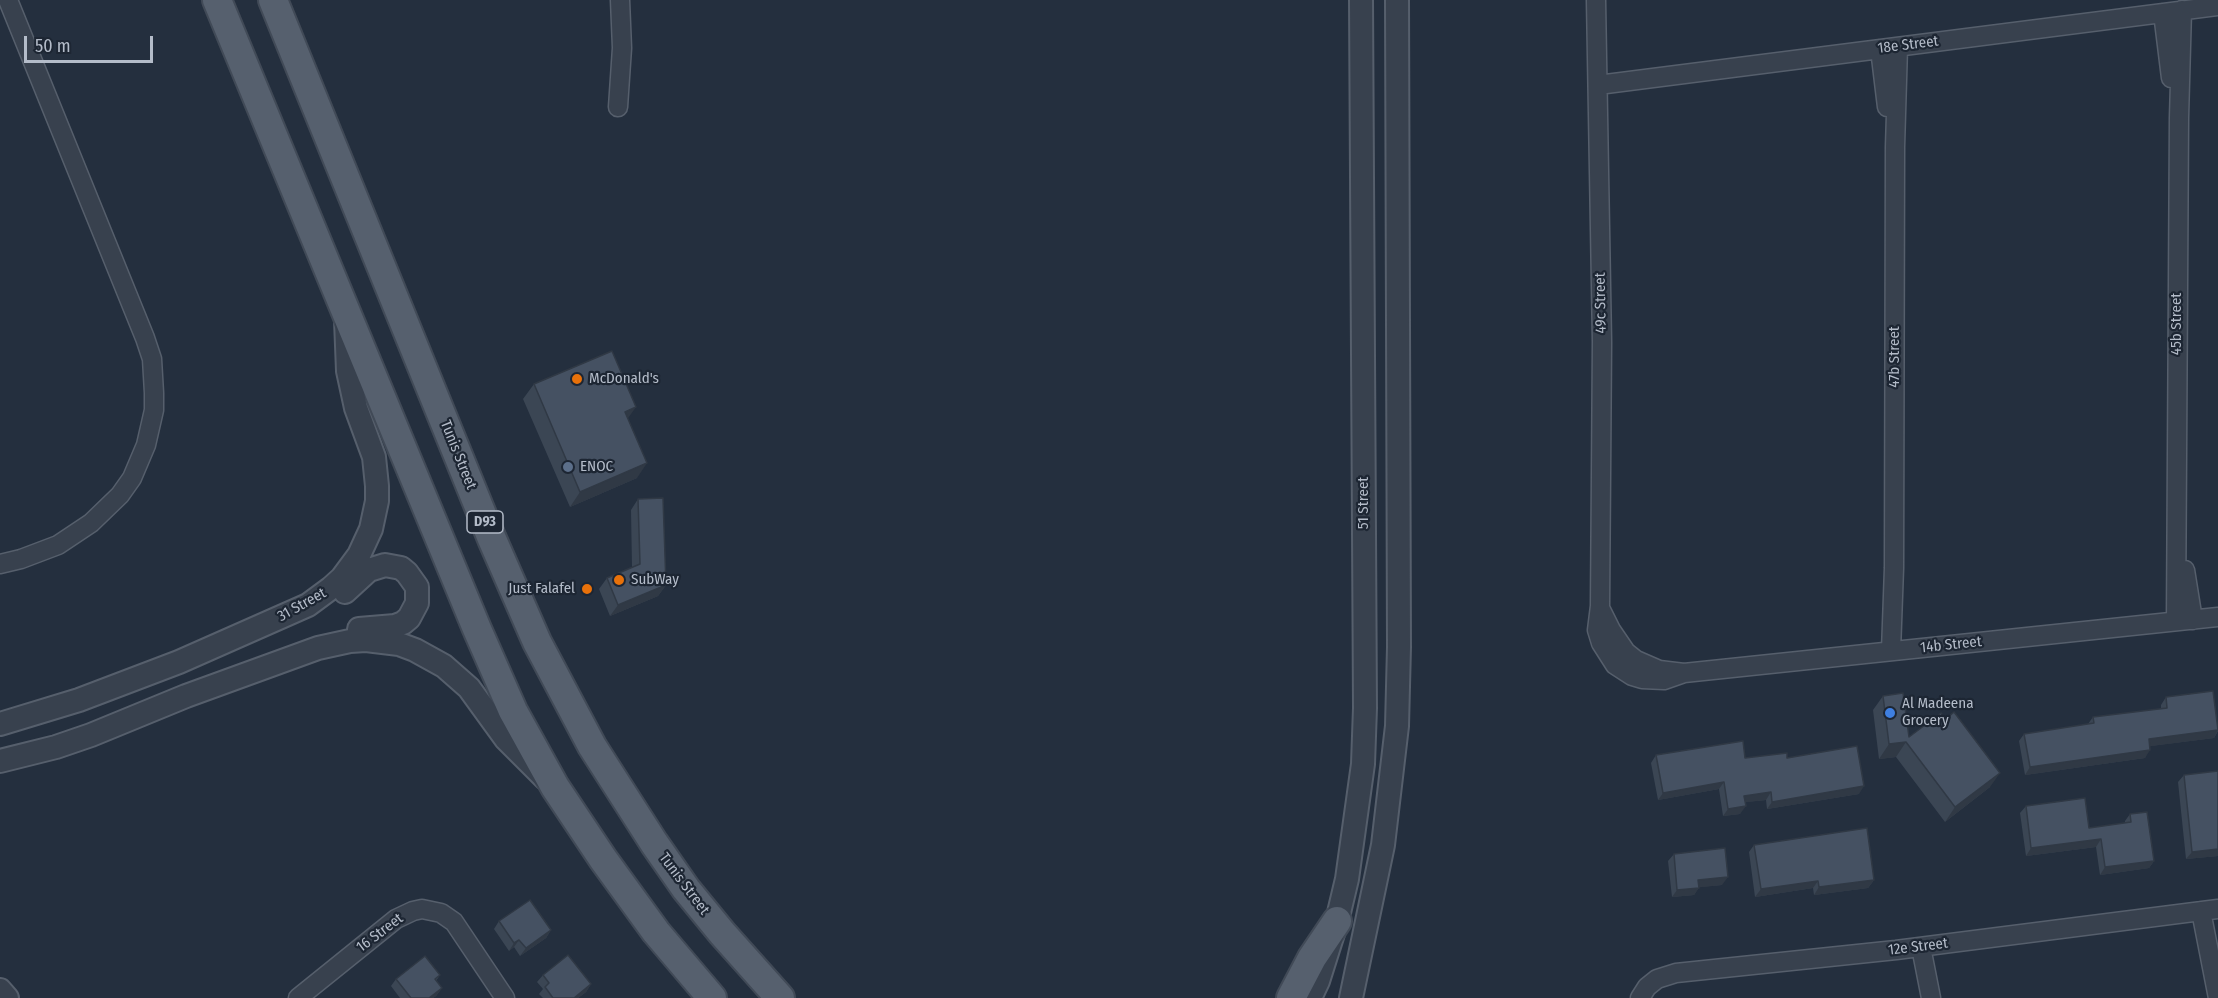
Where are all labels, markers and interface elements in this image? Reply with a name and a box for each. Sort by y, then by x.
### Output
scale bar [27,24,156,62]
street label: 18e Street [1877,32,1939,58]
text: 50 m [35,35,71,57]
street label: 49c Street [1591,272,1611,334]
street label: 45b Street [2168,293,2186,355]
street label: 47b Street [1886,326,1904,388]
place label: McDonald's [589,370,659,388]
marker: McDonald's [570,372,584,386]
street label: Tunis Street [436,418,480,492]
place label: ENOC [580,458,613,476]
marker: ENOC [561,460,575,474]
street label: 51 Street [1355,477,1373,529]
road number: D93 [467,511,503,533]
place label: SubWay [631,571,679,589]
marker: SubWay [612,573,626,587]
place label: Just Falafel [508,580,575,598]
marker: Just Falafel [580,582,594,596]
street label: 31 Street [275,584,329,626]
street label: 14b Street [1919,633,1983,657]
place label: Al Madeena Grocery [1902,695,1974,730]
marker: Al Madeena Grocery [1883,706,1897,720]
street label: Tunis Street [655,850,713,918]
street label: 16 Street [353,910,407,956]
street label: 12e Street [1887,934,1949,960]

